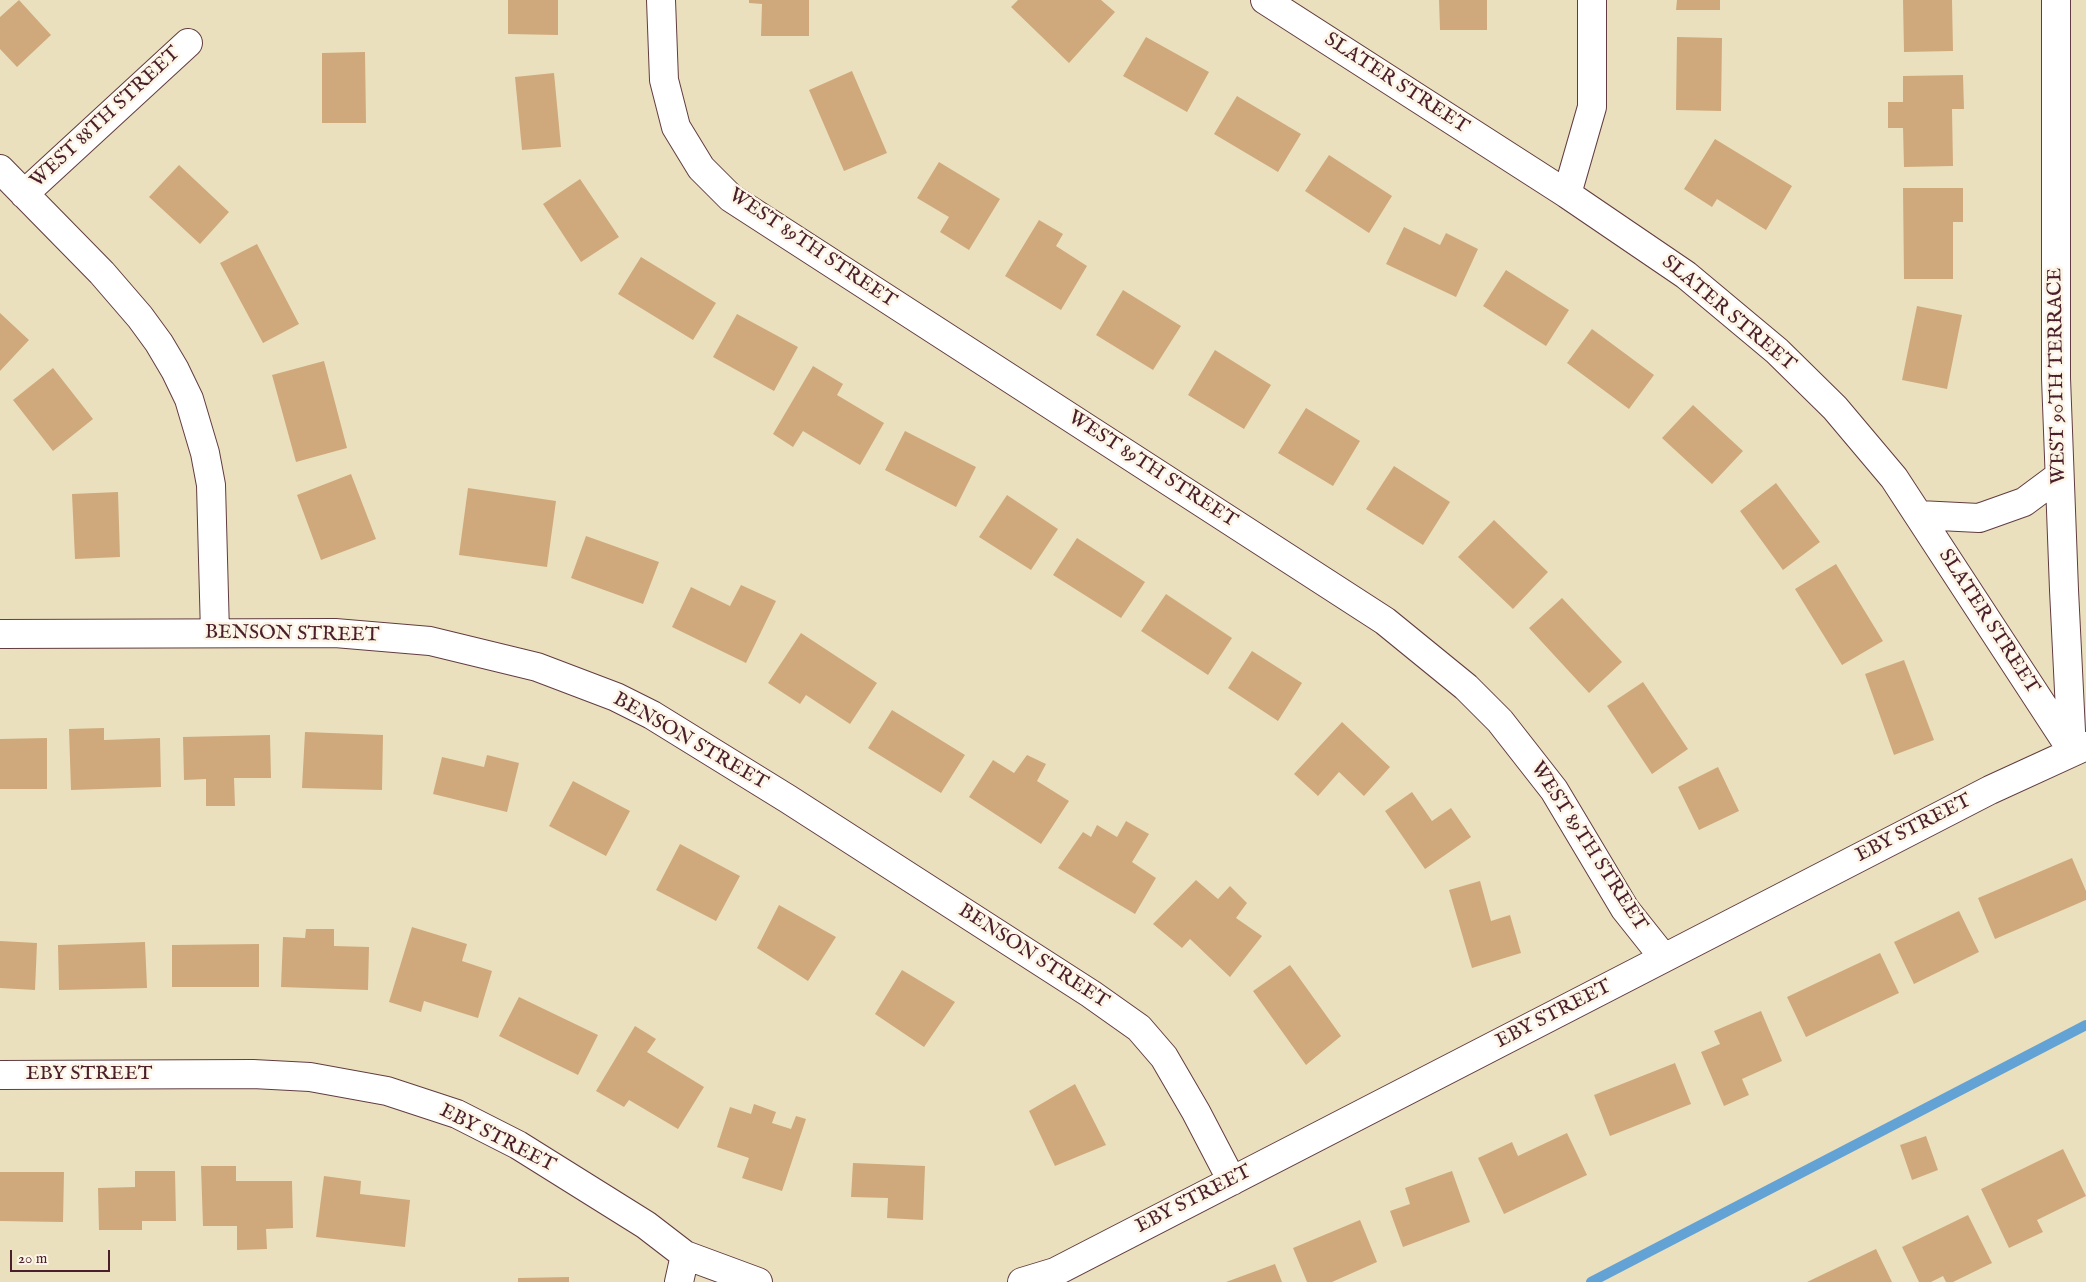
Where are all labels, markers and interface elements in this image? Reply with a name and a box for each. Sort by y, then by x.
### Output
street label: SLATER STREET [1319,28,1473,140]
street label: WEST 88TH STREET [26,42,186,194]
street label: WEST 89TH STREET [724,184,900,314]
street label: SLATER STREET [1656,251,1800,377]
street label: WEST 90TH TERRACE [2044,267,2072,485]
street label: WEST 89TH STREET [1063,406,1241,534]
street label: SLATER STREET [1932,545,2044,699]
street label: BENSON STREET [204,621,380,649]
street label: BENSON STREET [608,688,772,796]
street label: WEST 89TH STREET [1524,758,1652,936]
street label: EBY STREET [1852,790,1976,868]
street label: BENSON STREET [953,899,1113,1015]
street label: EBY STREET [1492,976,1616,1054]
street label: EBY STREET [26,1063,152,1087]
street label: EBY STREET [435,1100,559,1178]
street label: EBY STREET [1132,1161,1256,1239]
scale bar [12,1240,112,1272]
text: 20 m [18,1249,47,1268]

